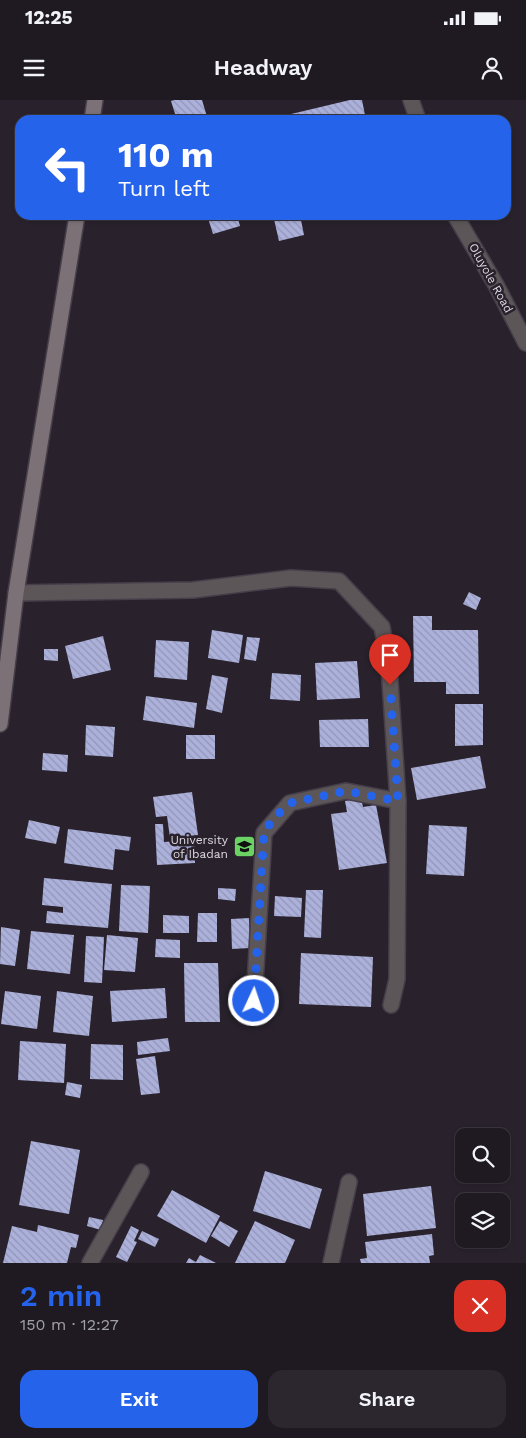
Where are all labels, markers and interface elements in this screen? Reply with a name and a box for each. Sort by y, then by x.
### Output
text: 12:25 [25,6,73,29]
icon: menu [20,54,48,82]
icon: person [478,54,506,82]
text: Headway [214,55,312,80]
text: 110 m [118,134,214,176]
icon: left [35,135,100,200]
text: Turn left [118,176,210,201]
street label: Oluyole Road [466,241,516,315]
pin [369,634,411,685]
icon: arrive [376,641,404,669]
place label: University of Ibadan [170,833,229,861]
school or university icon: University of Ibadan [232,835,256,859]
position arrow [227,974,279,1026]
map controls [455,1128,510,1248]
button: search [455,1128,510,1183]
button: layers [455,1193,510,1248]
text: 2 min [20,1278,102,1313]
button: close [454,1280,506,1332]
text: 150 m · 12:27 [20,1315,119,1334]
button: Exit [20,1370,258,1428]
button: Share [268,1370,506,1428]

